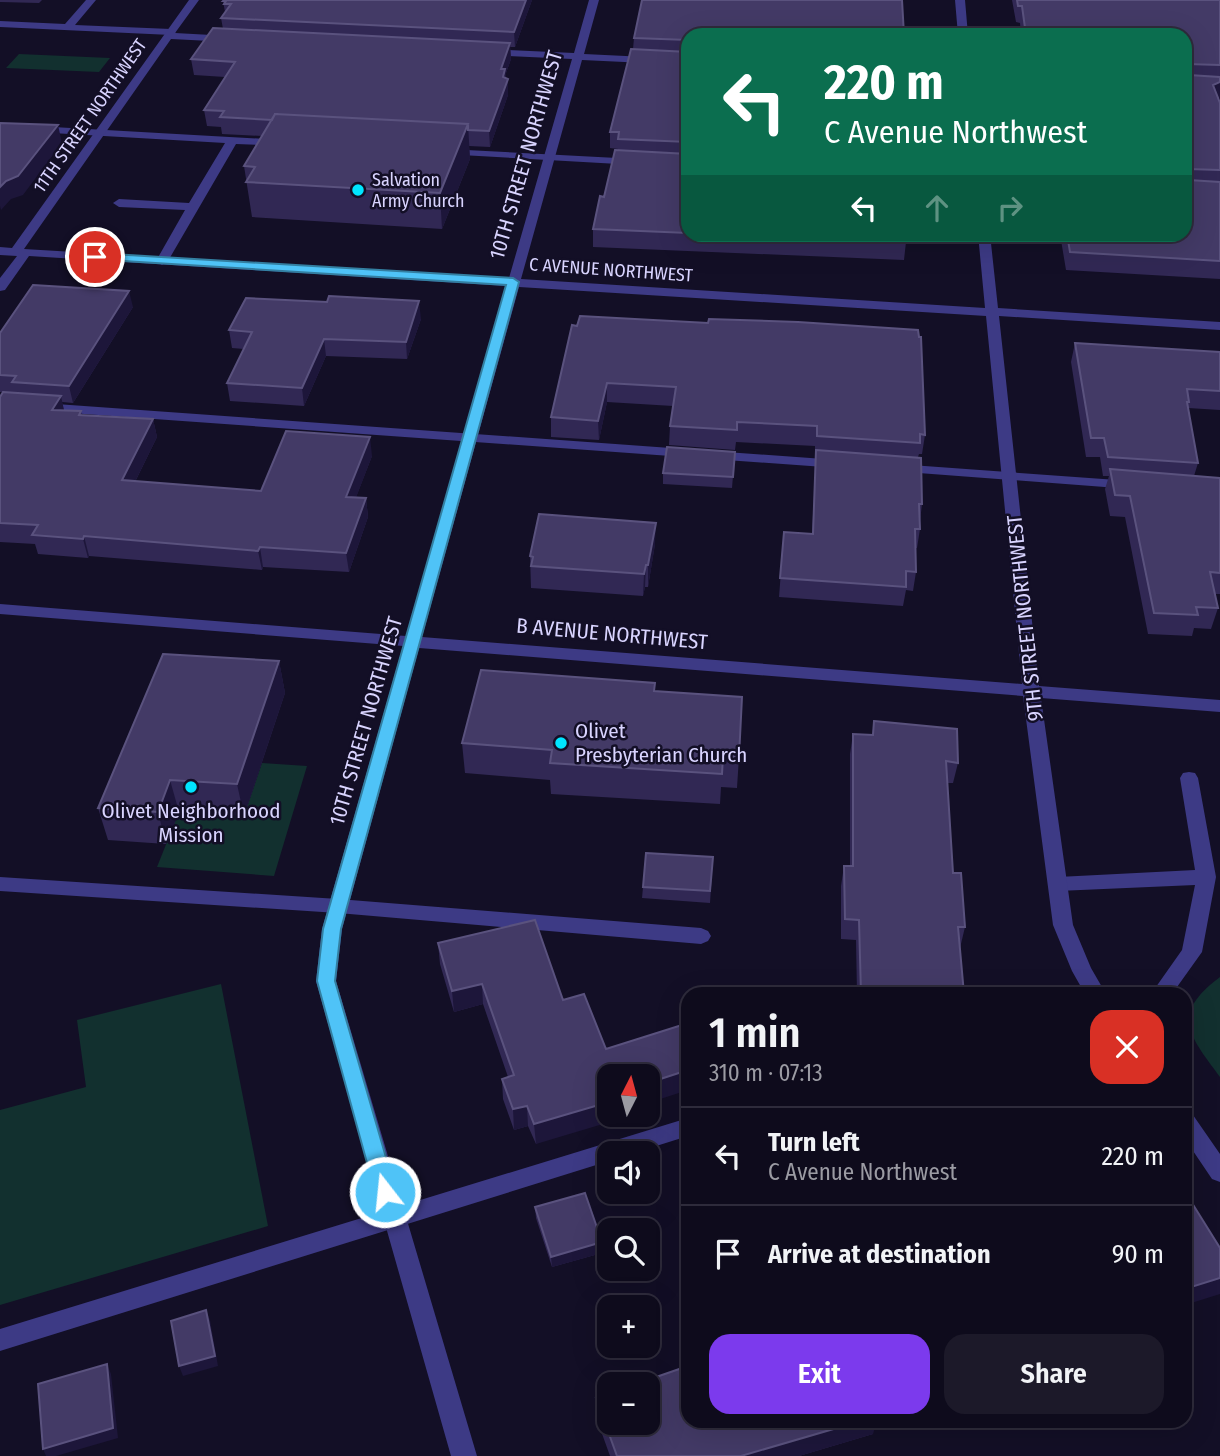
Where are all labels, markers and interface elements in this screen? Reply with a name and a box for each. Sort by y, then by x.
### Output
street label: 11TH STREET NORTHWEST [29,34,152,197]
street label: 10TH STREET NORTHWEST [484,47,568,262]
text: 220 m [824,53,944,112]
icon: left [709,56,800,147]
text: C Avenue Northwest [824,113,1087,151]
place label: Salvation Army Church [372,169,465,212]
marker: Salvation Army Church [350,182,366,198]
icon: left [845,189,883,227]
icon: ahead [918,189,956,227]
icon: right [991,189,1029,227]
pin [65,227,125,287]
icon: arrive [76,238,114,276]
street label: C AVENUE NORTHWEST [528,253,694,287]
street label: 9TH STREET NORTHWEST [1001,513,1049,722]
street label: 10TH STREET NORTHWEST [324,613,408,828]
street label: B AVENUE NORTHWEST [515,613,709,655]
place label: Olivet Presbyterian Church [575,718,747,768]
marker: Olivet Presbyterian Church [553,735,569,751]
marker: Olivet Neighborhood Mission [183,779,199,795]
place label: Olivet Neighborhood Mission [102,798,280,848]
text: 1 min [709,1008,800,1058]
button: close [1090,1010,1164,1084]
text: 310 m · 07:13 [709,1059,823,1087]
north arrow [597,1064,660,1127]
map controls [597,1064,660,1435]
text: Turn left [768,1127,860,1158]
icon: left [709,1137,747,1175]
button: sound [597,1141,660,1204]
text: 220 m [1101,1141,1164,1172]
position arrow [348,1155,422,1229]
text: C Avenue Northwest [768,1158,957,1186]
button: search [597,1218,660,1281]
icon: arrive [709,1235,747,1273]
text: Arrive at destination [768,1239,991,1270]
text: 90 m [1112,1239,1164,1270]
button: + [597,1295,660,1358]
button: Exit [709,1334,930,1414]
button: Share [944,1334,1164,1414]
button: − [597,1372,660,1435]

